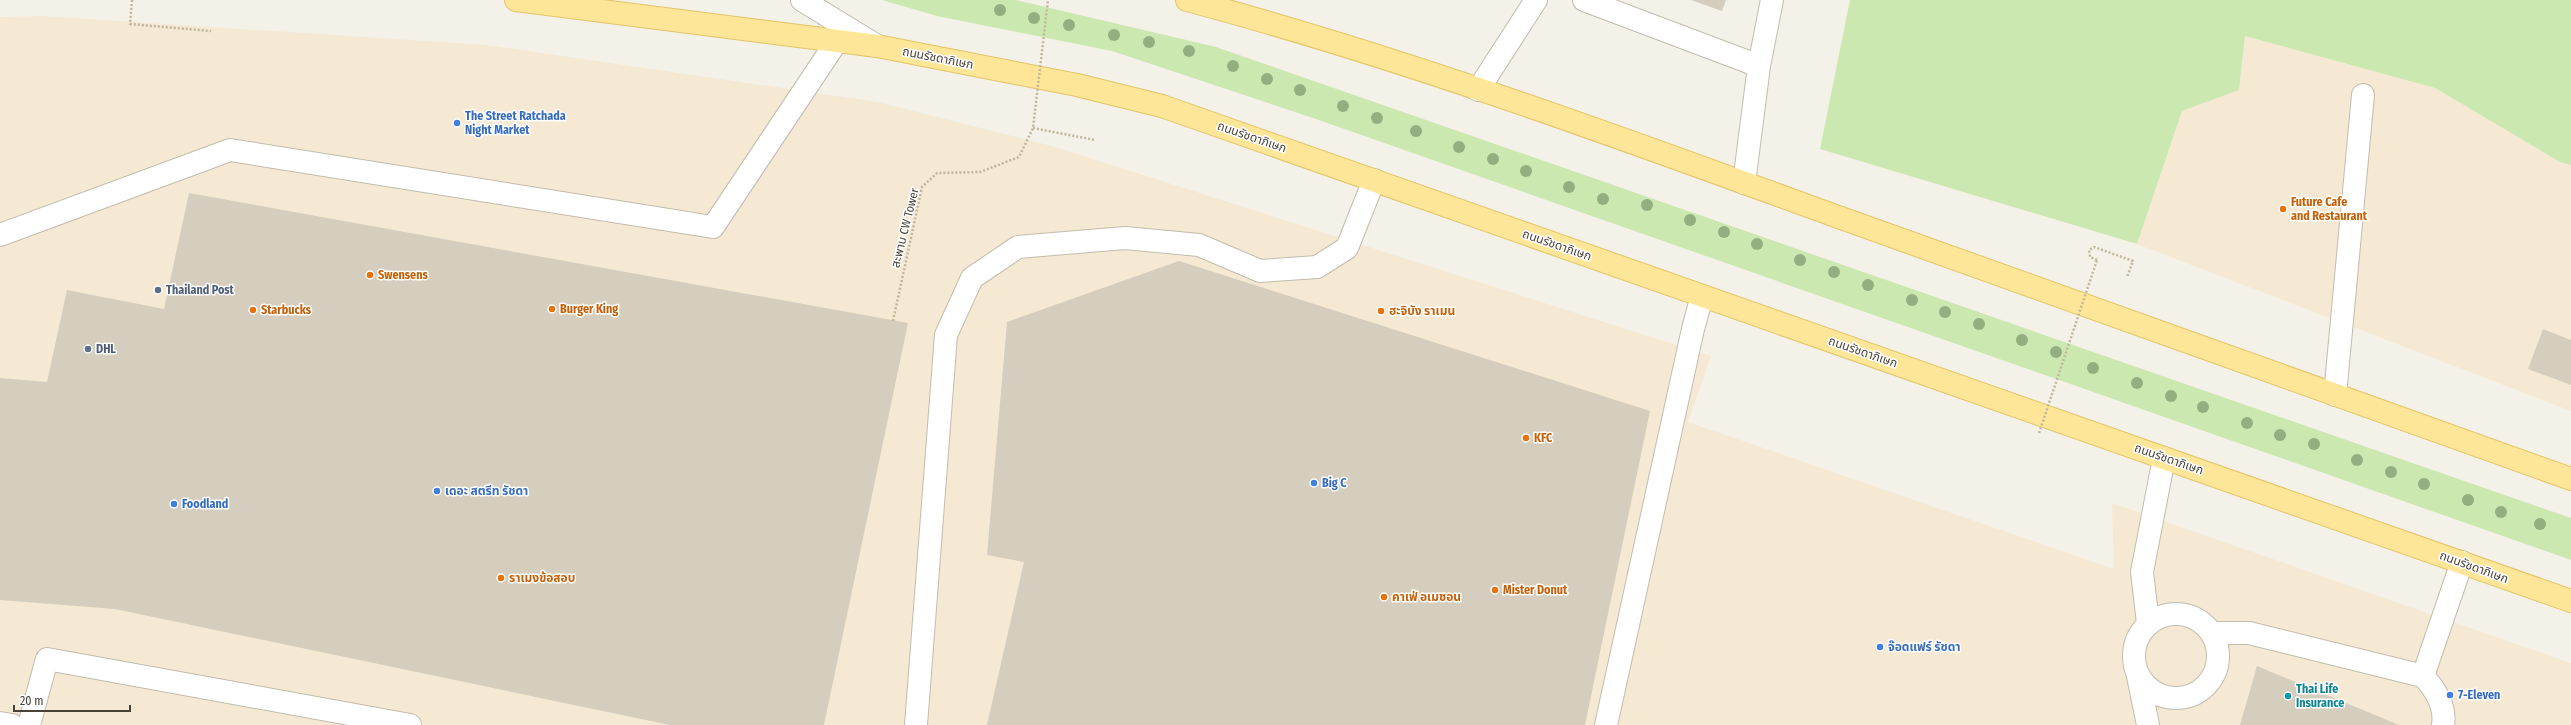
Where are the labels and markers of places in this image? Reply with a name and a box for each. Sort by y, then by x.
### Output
place label: The Street Ratchada Night Market [465,109,566,137]
marker: The Street Ratchada Night Market [452,118,462,128]
place label: Future Cafe and Restaurant [2291,195,2368,223]
marker: Future Cafe and Restaurant [2278,204,2288,214]
place label: Swensens [378,268,428,282]
marker: Swensens [365,270,375,280]
place label: Thailand Post [166,283,235,297]
marker: Thailand Post [153,285,163,295]
place label: Burger King [560,302,618,316]
place label: Starbucks [261,303,312,317]
marker: Burger King [547,304,557,314]
place label: ฮะจิบัง ราเมน [1389,304,1455,318]
marker: Starbucks [248,305,258,315]
marker: ฮะจิบัง ราเมน [1376,306,1386,316]
place label: DHL [96,342,116,356]
marker: DHL [83,344,93,354]
place label: KFC [1534,431,1553,445]
marker: KFC [1521,433,1531,443]
place label: Big C [1322,476,1347,490]
marker: Big C [1309,478,1319,488]
place label: เดอะ สตรีท รัชดา [445,484,528,498]
marker: เดอะ สตรีท รัชดา [432,486,442,496]
place label: Foodland [182,497,228,511]
marker: Foodland [169,499,179,509]
place label: ราเมงข้อสอบ [509,571,575,585]
marker: ราเมงข้อสอบ [496,573,506,583]
place label: Mister Donut [1503,583,1568,597]
marker: Mister Donut [1490,585,1500,595]
place label: คาเฟ่ อเมซอน [1392,590,1461,604]
marker: คาเฟ่ อเมซอน [1379,592,1389,602]
place label: จ๊อดแฟร์ รัชดา [1888,640,1961,654]
marker: จ๊อดแฟร์ รัชดา [1875,642,1885,652]
place label: Thai Life Insurance [2296,682,2344,710]
place label: 7-Eleven [2458,688,2500,702]
marker: 7-Eleven [2445,690,2455,700]
marker: Thai Life Insurance [2283,691,2293,701]

